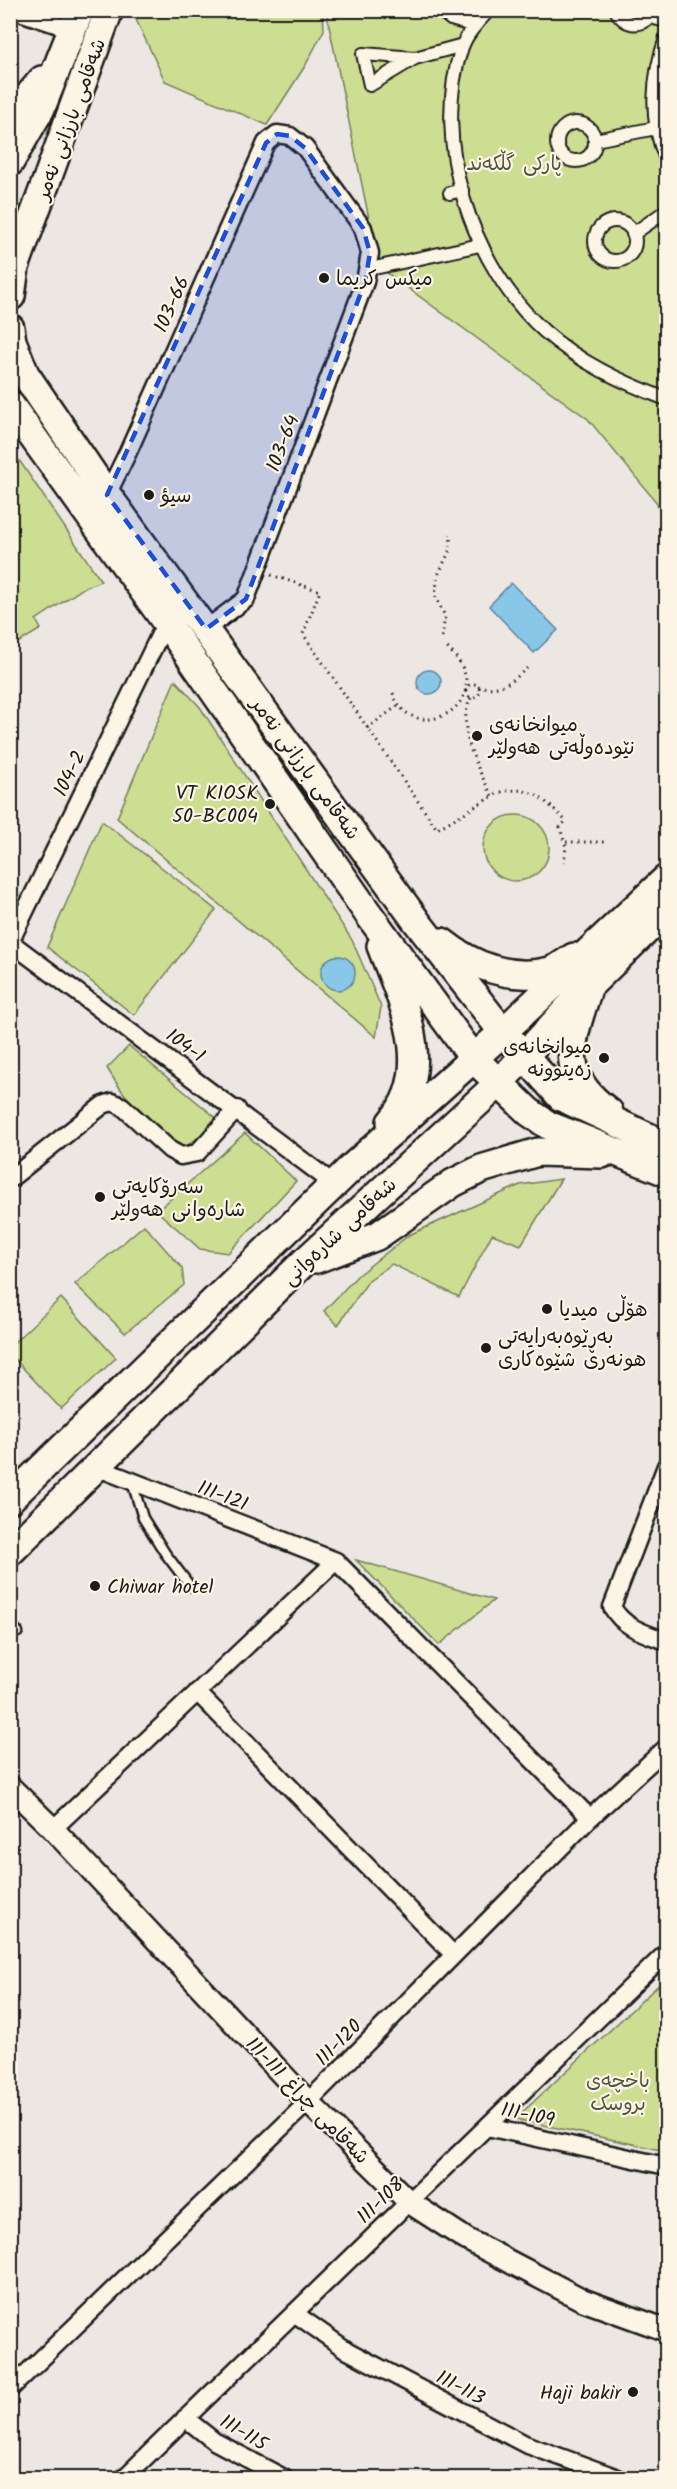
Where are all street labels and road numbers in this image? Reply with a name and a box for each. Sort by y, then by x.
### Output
street label: شەقامی بارزانی نەمر [27,34,116,207]
street label: 103-66 [146,271,199,338]
street label: 103-64 [258,410,309,477]
street label: شەقامی بارزانی نەمر [240,689,367,847]
street label: 104-2 [46,745,96,803]
street label: 104-1 [158,1021,212,1072]
street label: شەقامی شارەوانی [276,1171,405,1294]
street label: 111-121 [192,1473,252,1521]
street label: 111-120 [308,2012,370,2074]
street label: شەقامی چراغ 111-111 [237,2030,376,2173]
street label: 111-109 [498,2095,558,2137]
street label: 111-108 [350,2170,413,2233]
street label: 111-113 [430,2362,491,2415]
street label: 111-115 [213,2407,274,2461]

